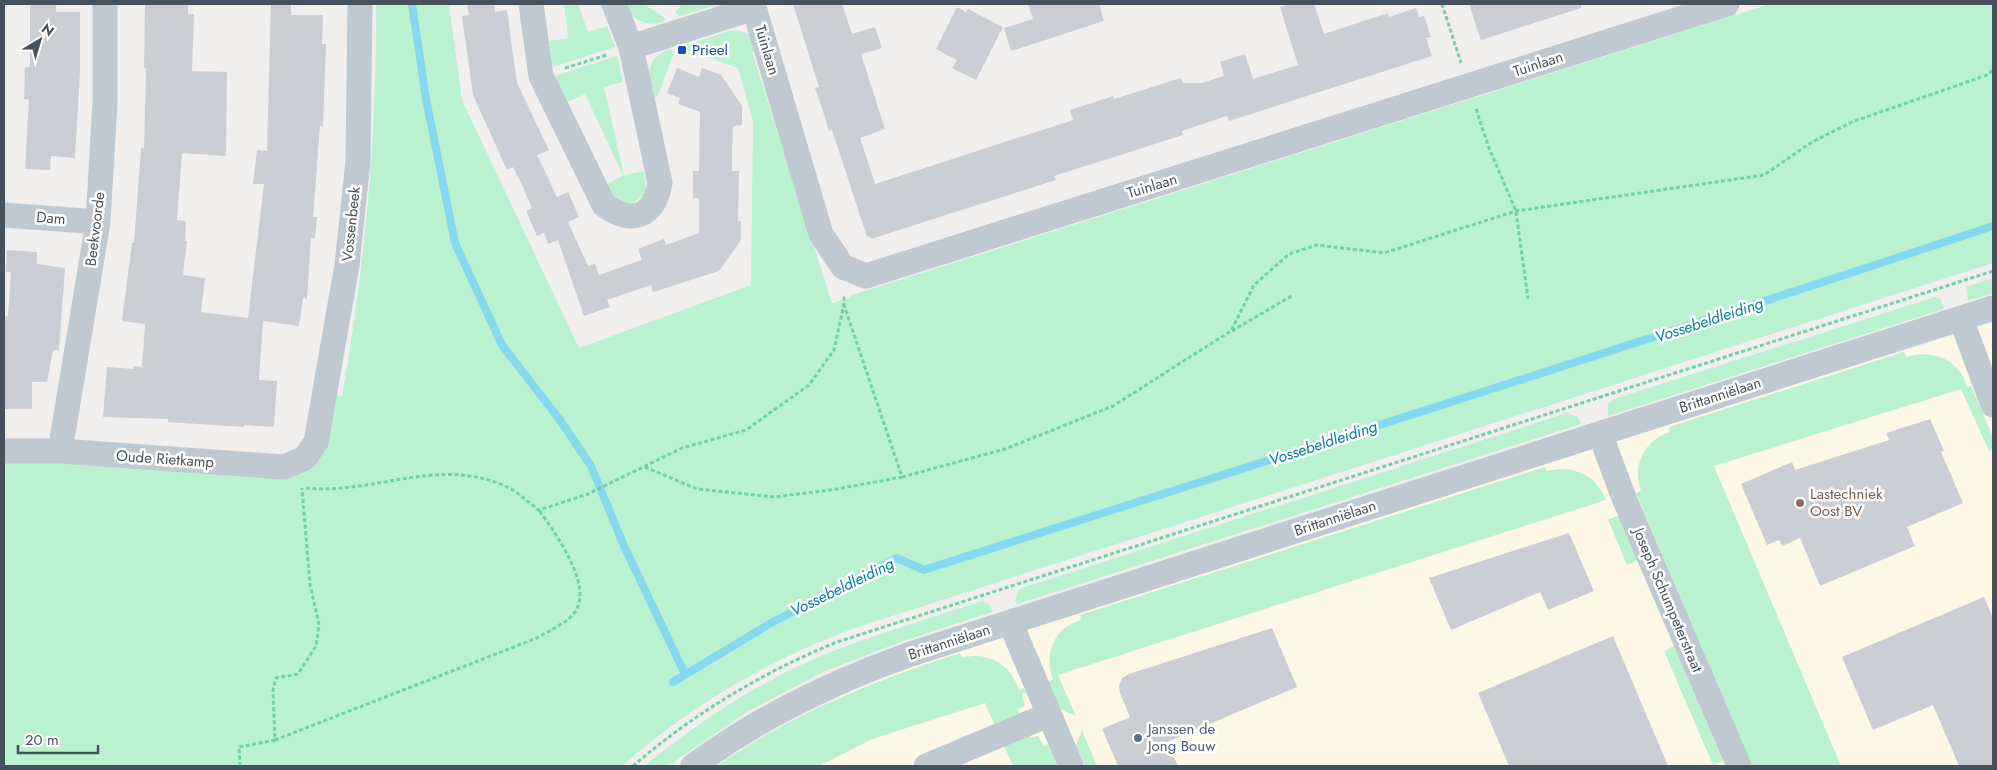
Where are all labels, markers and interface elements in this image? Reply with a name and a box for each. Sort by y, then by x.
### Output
north arrow [15,15,65,65]
text: N [37,18,59,41]
street label: Tuinlaan [749,22,785,78]
place label: Prieel [692,39,728,61]
marker: Prieel [676,44,688,56]
street label: Tuinlaan [1510,46,1566,82]
street label: Tuinlaan [1124,168,1180,204]
street label: Vossenbeek [336,185,366,263]
street label: Beekvoorde [80,190,111,267]
street label: Dam [36,206,66,230]
water label: Vossebeldleiding [1652,292,1766,348]
street label: Brittanniëlaan [1676,371,1764,419]
water label: Vossebeldleiding [1266,415,1380,471]
street label: Oude Rietkamp [115,445,215,473]
place label: Lastechniek Oost BV [1810,483,1883,522]
street label: Brittanniëlaan [1291,494,1379,542]
marker: Lastechniek Oost BV [1794,497,1806,509]
street label: Joseph Schumpeterstraat [1627,523,1709,676]
water label: Vossebeldleiding [786,552,898,622]
street label: Brittanniëlaan [905,618,993,666]
place label: Janssen de Jong Bouw [1146,718,1216,757]
scale bar [18,722,98,754]
text: 20 m [25,729,59,751]
marker: Janssen de Jong Bouw [1132,732,1144,744]

